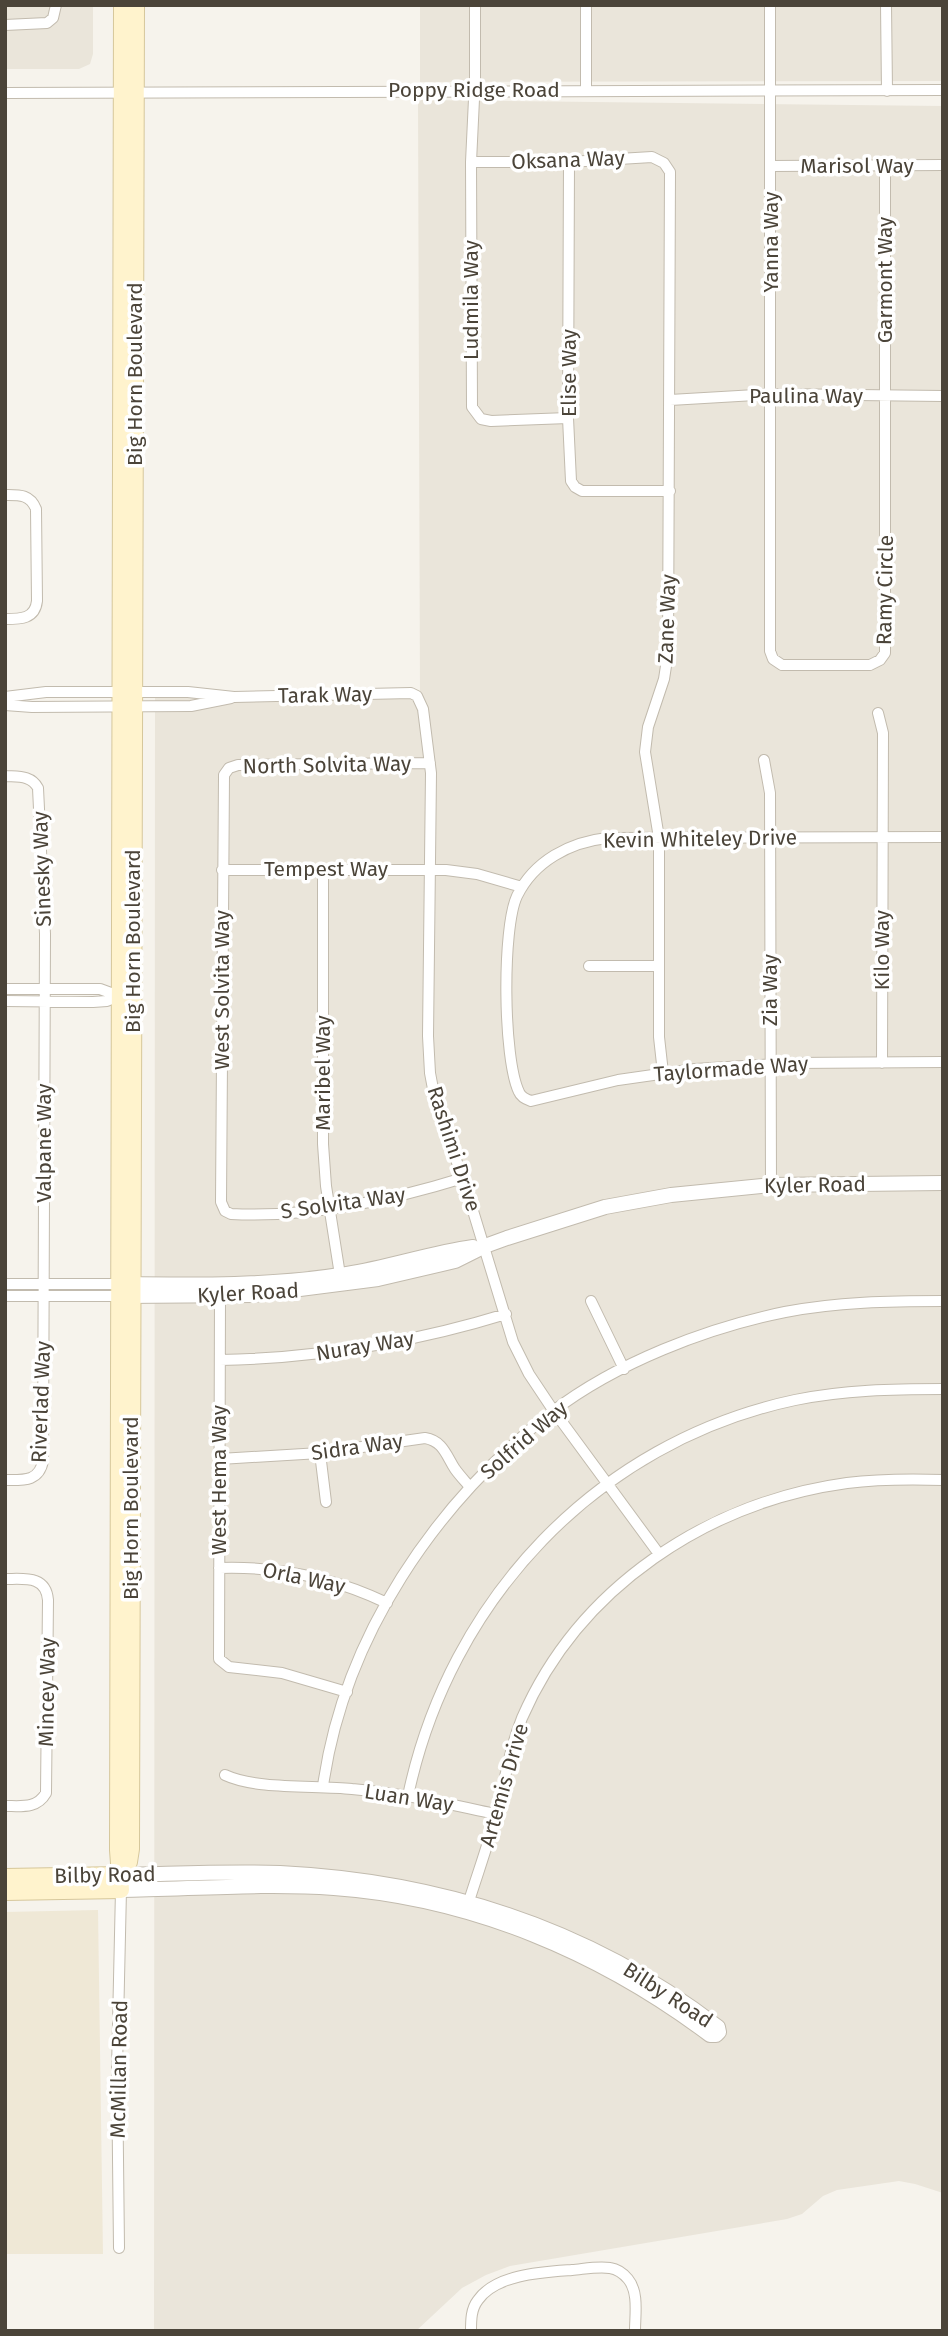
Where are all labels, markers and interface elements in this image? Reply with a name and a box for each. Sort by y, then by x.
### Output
street label: Poppy Ridge Road [388,77,560,103]
street label: Oksana Way [511,145,626,175]
street label: Marisol Way [800,153,915,179]
street label: Yanna Way [758,191,784,293]
street label: Garmont Way [872,216,898,343]
street label: Ludmila Way [458,239,484,360]
street label: Big Horn Boulevard [122,282,148,466]
street label: Elise Way [556,328,582,417]
street label: Paulina Way [749,383,864,409]
street label: Ramy Circle [871,535,899,645]
street label: Zane Way [652,573,682,664]
street label: Tarak Way [278,681,373,709]
street label: North Solvita Way [242,751,412,779]
street label: Sinesky Way [27,810,57,927]
street label: Kevin Whiteley Drive [603,824,797,854]
street label: Big Horn Boulevard [120,849,146,1033]
street label: Tempest Way [264,856,389,882]
street label: West Solvita Way [209,909,235,1070]
street label: Kilo Way [869,909,895,990]
street label: Zia Way [757,953,783,1026]
street label: Maribel Way [310,1015,336,1131]
street label: Taylormade Way [653,1051,810,1087]
street label: Valpane Way [31,1083,57,1203]
street label: Rashimi Drive [421,1083,487,1215]
street label: Kyler Road [764,1171,866,1199]
street label: S Solvita Way [279,1181,408,1225]
street label: Kyler Road [196,1277,300,1309]
street label: Nuray Way [314,1325,417,1367]
street label: Riverlad Way [26,1340,56,1464]
street label: Solfrid Way [475,1395,573,1485]
street label: West Hema Way [206,1404,232,1555]
street label: Big Horn Boulevard [118,1416,144,1600]
street label: Sidra Way [309,1428,405,1466]
street label: Orla Way [260,1557,348,1600]
street label: Mincey Way [33,1636,61,1747]
street label: Artemis Drive [474,1720,534,1850]
street label: Luan Way [363,1778,456,1818]
street label: Bilby Road [54,1861,156,1889]
street label: Bilby Road [618,1956,718,2034]
street label: McMillan Road [105,2000,133,2138]

